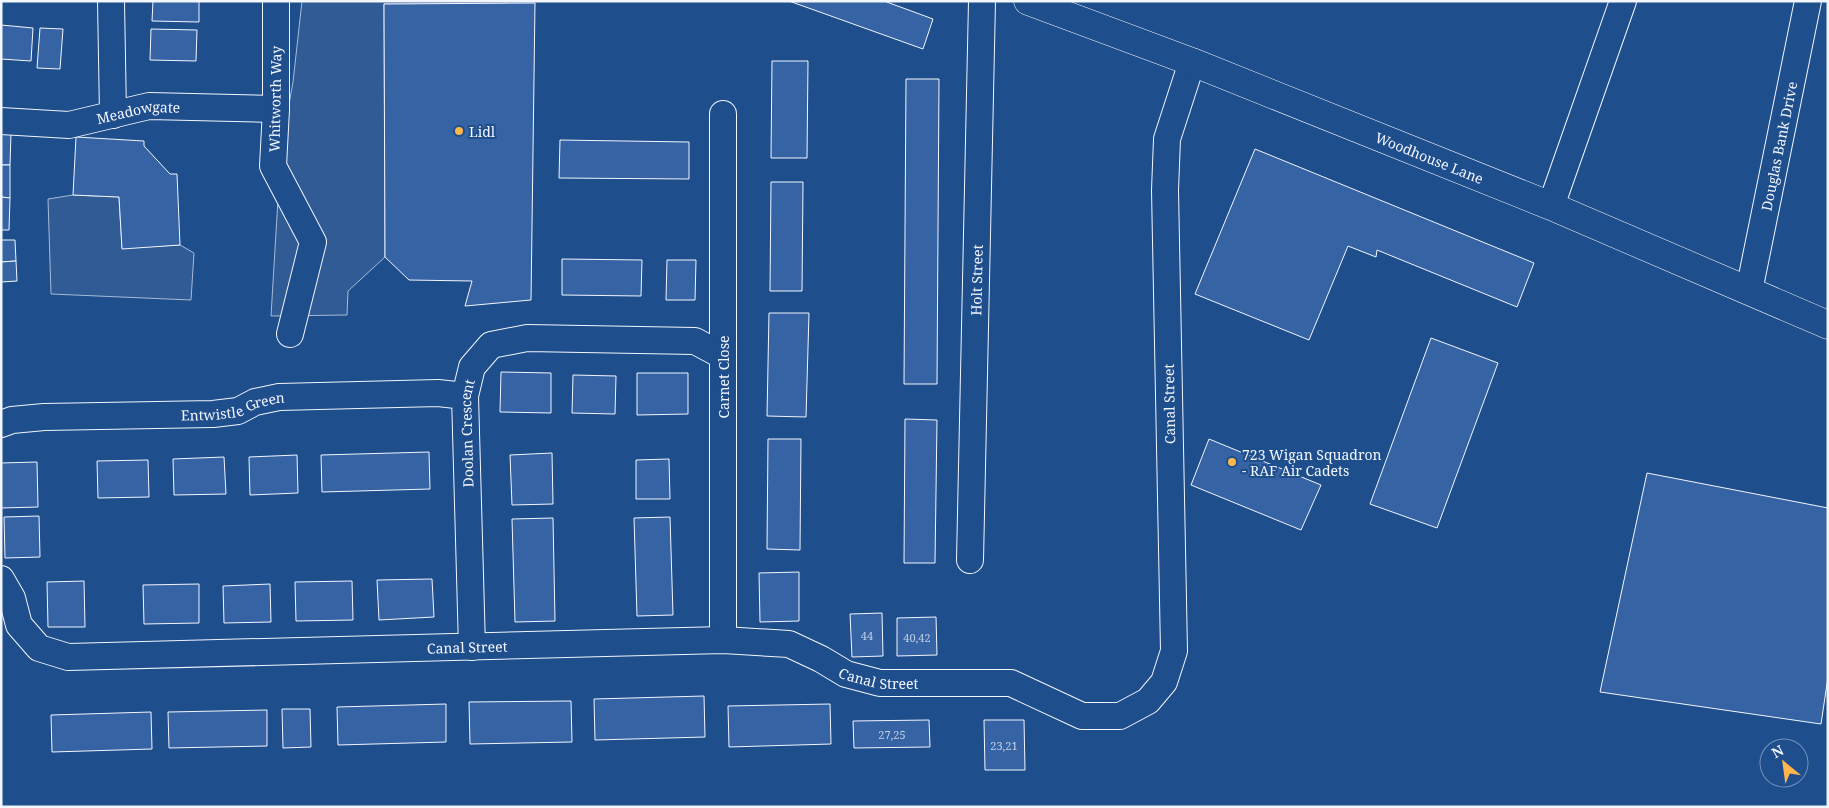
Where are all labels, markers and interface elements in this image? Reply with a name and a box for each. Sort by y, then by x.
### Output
street label: Whitworth Way [265,46,285,152]
street label: Douglas Bank Drive [1756,80,1801,212]
street label: Meadowgate [94,96,180,128]
place label: Lidl [469,122,496,141]
marker: Lidl [453,125,465,137]
street label: Woodhouse Lane [1373,127,1487,188]
street label: Holt Street [966,244,986,316]
street label: Carnet Close [714,336,733,418]
street label: Canal Street [1159,364,1179,444]
street label: Doolan Crescent [455,377,478,488]
street label: Entwistle Green [181,387,285,424]
place label: 723 Wigan Squadron - RAF Air Cadets [1242,445,1382,480]
marker: 723 Wigan Squadron - RAF Air Cadets [1226,456,1238,468]
house number: 44 [861,628,873,643]
house number: 40,42 [903,630,931,645]
street label: Canal Street [427,636,508,657]
street label: Canal Street [835,662,919,693]
house number: 27,25 [878,727,906,742]
house number: 23,21 [990,738,1018,753]
north arrow [1759,738,1809,788]
text: N [1768,740,1787,762]

